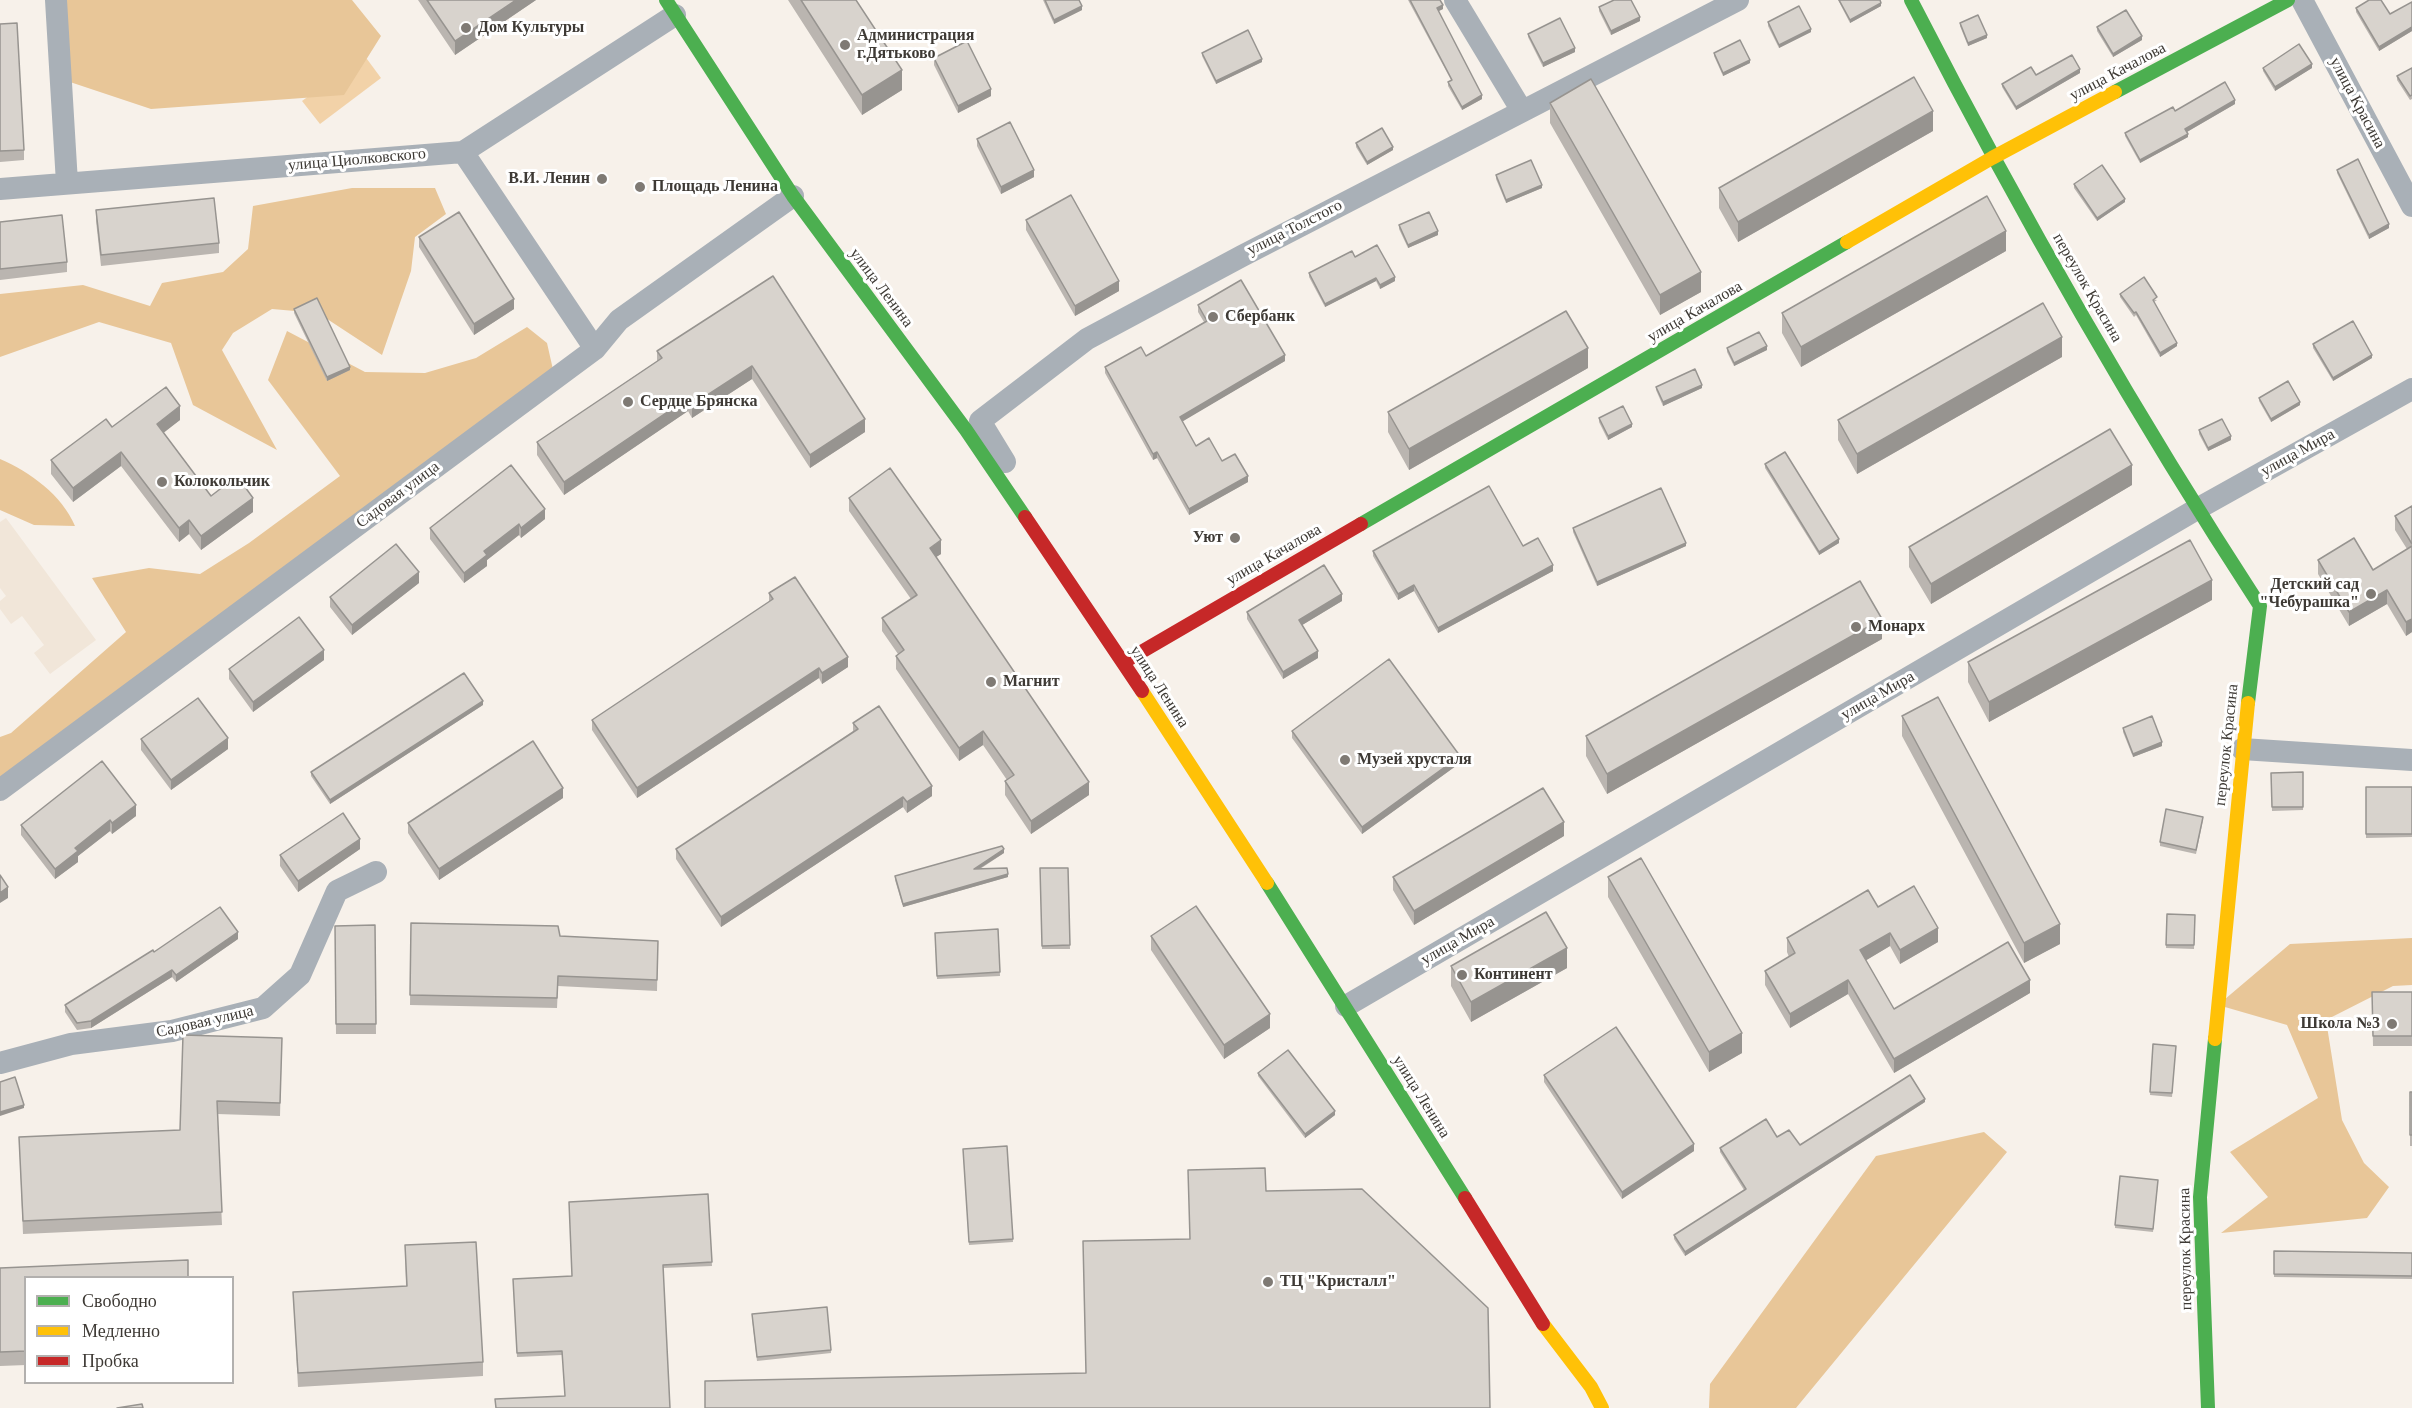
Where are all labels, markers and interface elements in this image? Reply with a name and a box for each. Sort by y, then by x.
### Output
place label: Дом Культуры [478,18,584,38]
marker: Дом Культуры [459,21,473,35]
place label: Администрация г.Дятьково [857,26,974,64]
marker: Администрация г.Дятьково [838,38,852,52]
street label: улица Качалова [2067,39,2169,105]
street label: улица Красина [2325,54,2389,152]
street label: улица Циолковского [287,144,427,176]
place label: В.И. Ленин [508,169,590,189]
marker: В.И. Ленин [595,172,609,186]
place label: Площадь Ленина [652,177,778,197]
marker: Площадь Ленина [633,180,647,194]
street label: улица Толстого [1244,196,1346,260]
street label: переулок Красина [2048,230,2126,346]
street label: улица Ленина [845,245,917,331]
street label: улица Качалова [1644,277,1746,347]
place label: Сбербанк [1225,307,1295,327]
marker: Сбербанк [1206,310,1220,324]
place label: Сердце Брянска [640,392,757,412]
marker: Сердце Брянска [621,395,635,409]
street label: улица Мира [2258,425,2338,481]
street label: Садовая улица [353,457,443,533]
place label: Колокольчик [174,472,270,492]
marker: Колокольчик [155,475,169,489]
street label: улица Качалова [1223,520,1325,590]
place label: Уют [1193,528,1223,548]
marker: Уют [1228,531,1242,545]
place label: Детский сад "Чебурашка" [2260,575,2359,613]
marker: Детский сад "Чебурашка" [2364,587,2378,601]
place label: Монарх [1868,617,1925,637]
marker: Монарх [1849,620,1863,634]
street label: улица Ленина [1125,642,1193,732]
street label: улица Мира [1838,667,1918,725]
place label: Магнит [1003,672,1060,692]
marker: Магнит [984,675,998,689]
street label: переулок Красина [2211,683,2243,807]
place label: Музей хрусталя [1357,750,1472,770]
marker: Музей хрусталя [1338,753,1352,767]
street label: улица Мира [1418,912,1498,970]
place label: Континент [1474,965,1552,985]
marker: Континент [1455,968,1469,982]
street label: Садовая улица [154,1001,256,1043]
place label: Школа №3 [2301,1014,2380,1034]
marker: Школа №3 [2385,1017,2399,1031]
street label: улица Ленина [1388,1052,1454,1142]
street label: переулок Красина [2175,1188,2197,1310]
place label: ТЦ "Кристалл" [1280,1272,1396,1292]
marker: ТЦ "Кристалл" [1261,1275,1275,1289]
legend [24,1276,234,1384]
text: Свободно [82,1291,157,1311]
text: Медленно [82,1321,160,1341]
text: Пробка [82,1351,139,1371]

